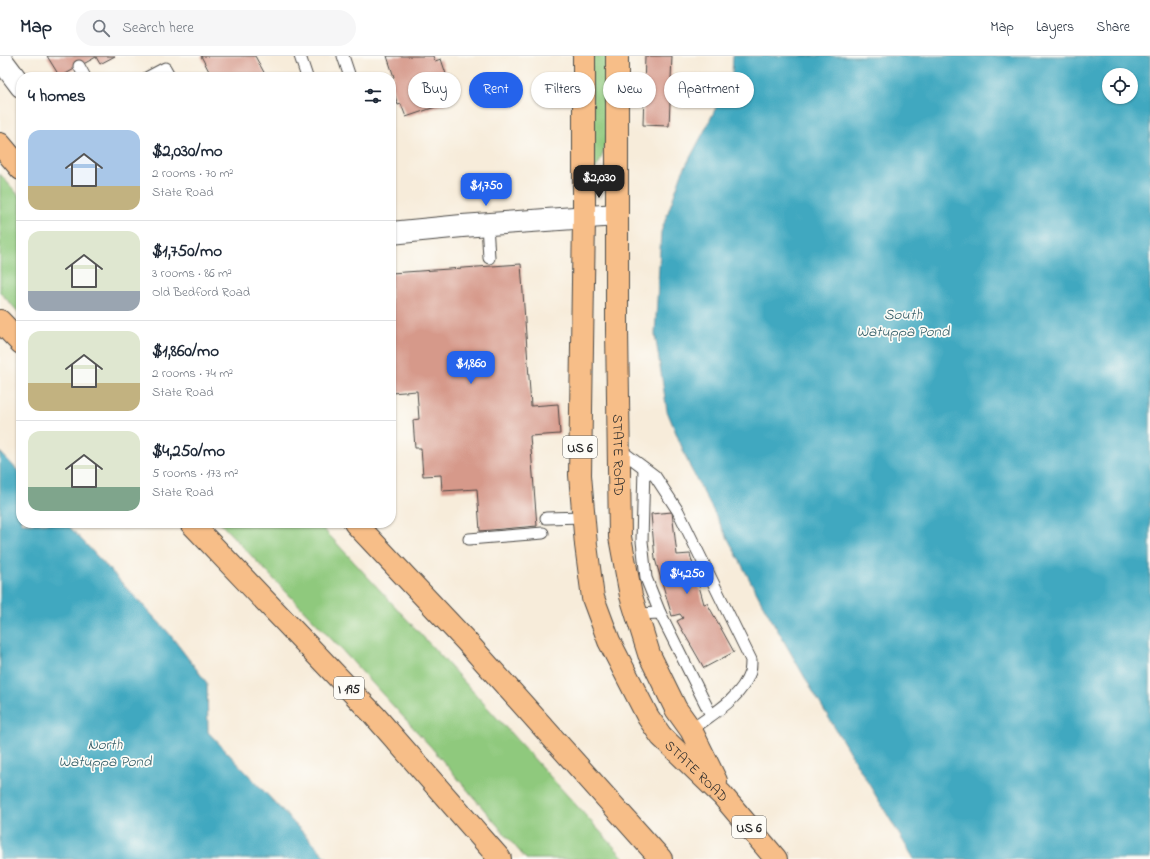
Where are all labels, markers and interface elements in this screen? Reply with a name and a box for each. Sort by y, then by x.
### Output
search box [76,10,356,46]
text: Map [20,14,52,41]
icon: search [90,17,112,39]
text: Search here [122,17,194,39]
text: Map [990,17,1014,38]
text: Layers [1036,17,1074,38]
text: Share [1096,17,1130,38]
map controls [1102,68,1138,104]
button: locate [1102,68,1138,104]
chip: Buy [408,72,461,108]
chip: Rent [469,72,523,108]
chip: Filters [531,72,595,108]
chip: New [603,72,656,108]
chip: Apartment [664,72,754,108]
text: 4 homes [28,84,86,109]
icon: filters [362,85,384,107]
text: $2,030/mo [152,139,223,164]
icon: home [60,146,108,194]
text: 2 rooms · 70 m² [152,164,233,183]
pin: $2,030 [566,165,632,199]
text: $2,030 [582,168,616,187]
pin: $1,750 [453,173,519,207]
text: $1,750 [470,176,502,195]
text: State Road [152,183,213,202]
text: $1,750/mo [152,239,222,264]
icon: home [60,247,108,295]
text: 3 rooms · 86 m² [152,264,232,283]
text: Old Bedford Road [152,283,250,302]
water label: South Watuppa Pond [857,304,950,343]
text: $1,860/mo [152,339,219,364]
icon: home [60,347,108,395]
pin: $1,860 [438,351,504,385]
text: $1,860 [456,354,486,373]
text: 2 rooms · 74 m² [152,364,233,383]
text: State Road [152,383,213,402]
street label: STATE ROAD [606,414,628,496]
road number: US 6 [563,436,597,458]
text: $4,250/mo [152,439,225,464]
icon: home [60,447,108,495]
text: 5 rooms · 173 m² [152,464,238,483]
text: State Road [152,483,213,502]
pin: $4,250 [654,561,720,595]
text: $4,250 [670,564,704,583]
road number: I 195 [334,677,364,699]
water label: North Watuppa Pond [59,734,152,773]
street label: STATE ROAD [659,736,733,807]
road number: US 6 [732,816,766,838]

